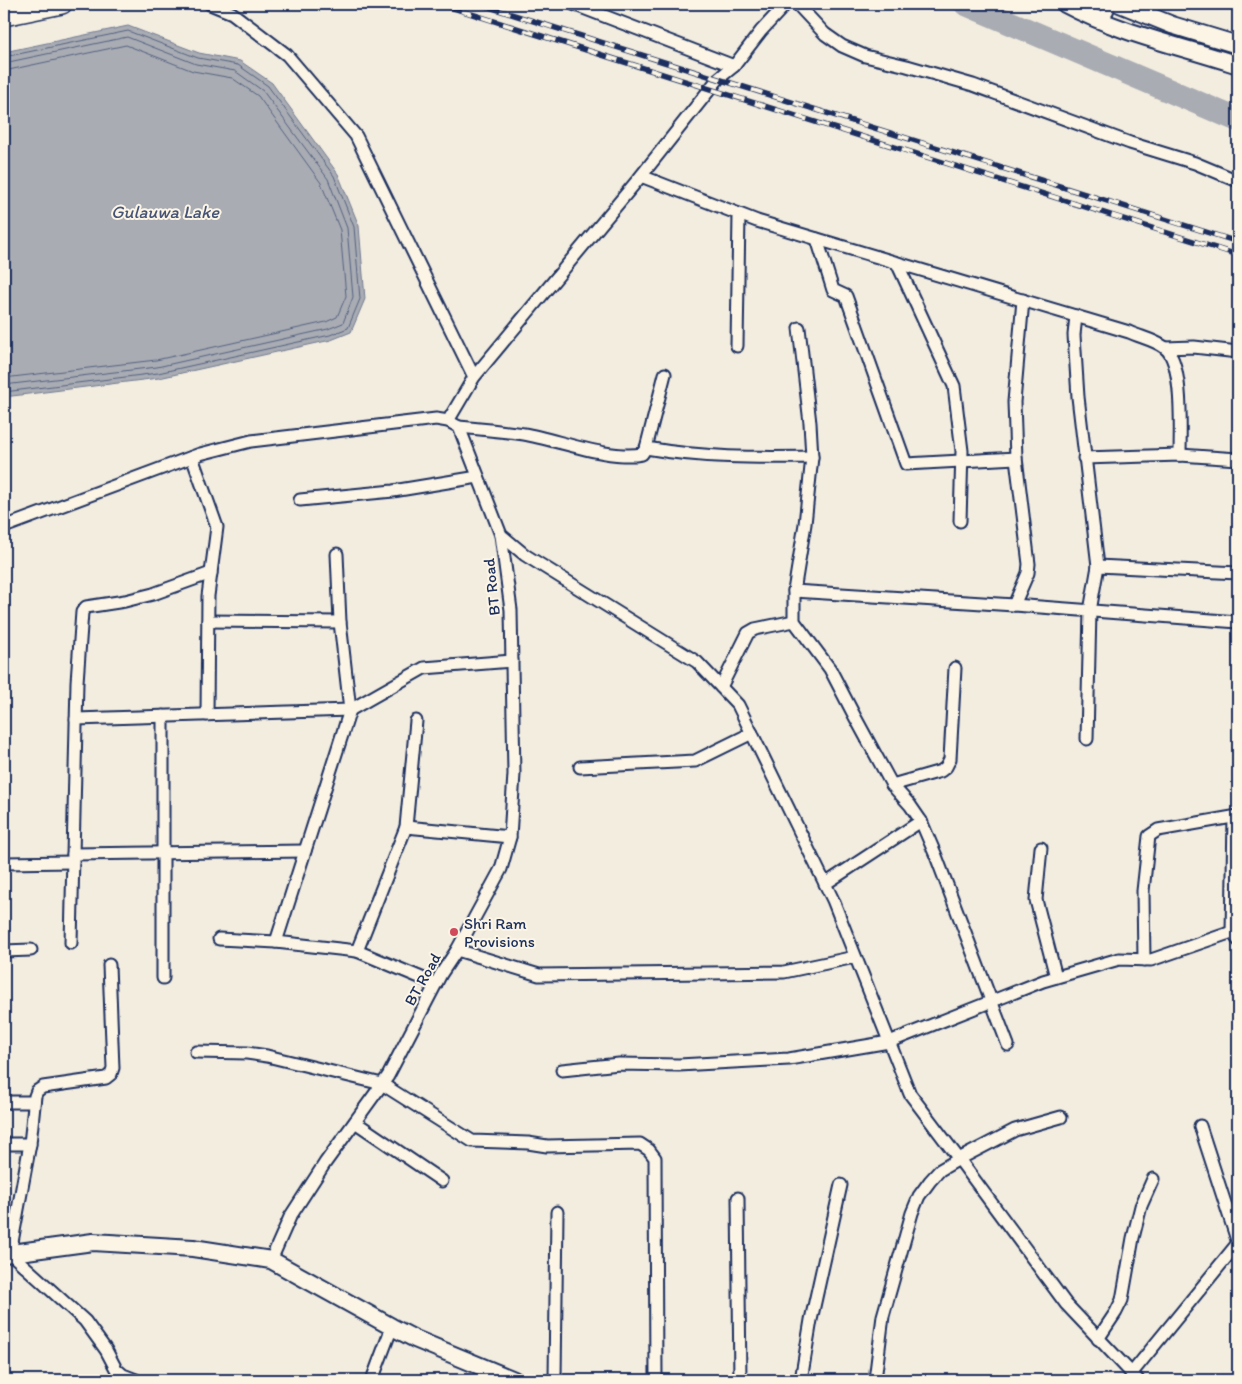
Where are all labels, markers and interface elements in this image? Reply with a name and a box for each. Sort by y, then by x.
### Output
water label: Gulauwa Lake [111,201,220,223]
street label: BT Road [479,557,504,617]
place label: Shri Ram Provisions [464,914,535,951]
marker: Shri Ram Provisions [448,926,460,938]
street label: BT Road [400,949,445,1009]

